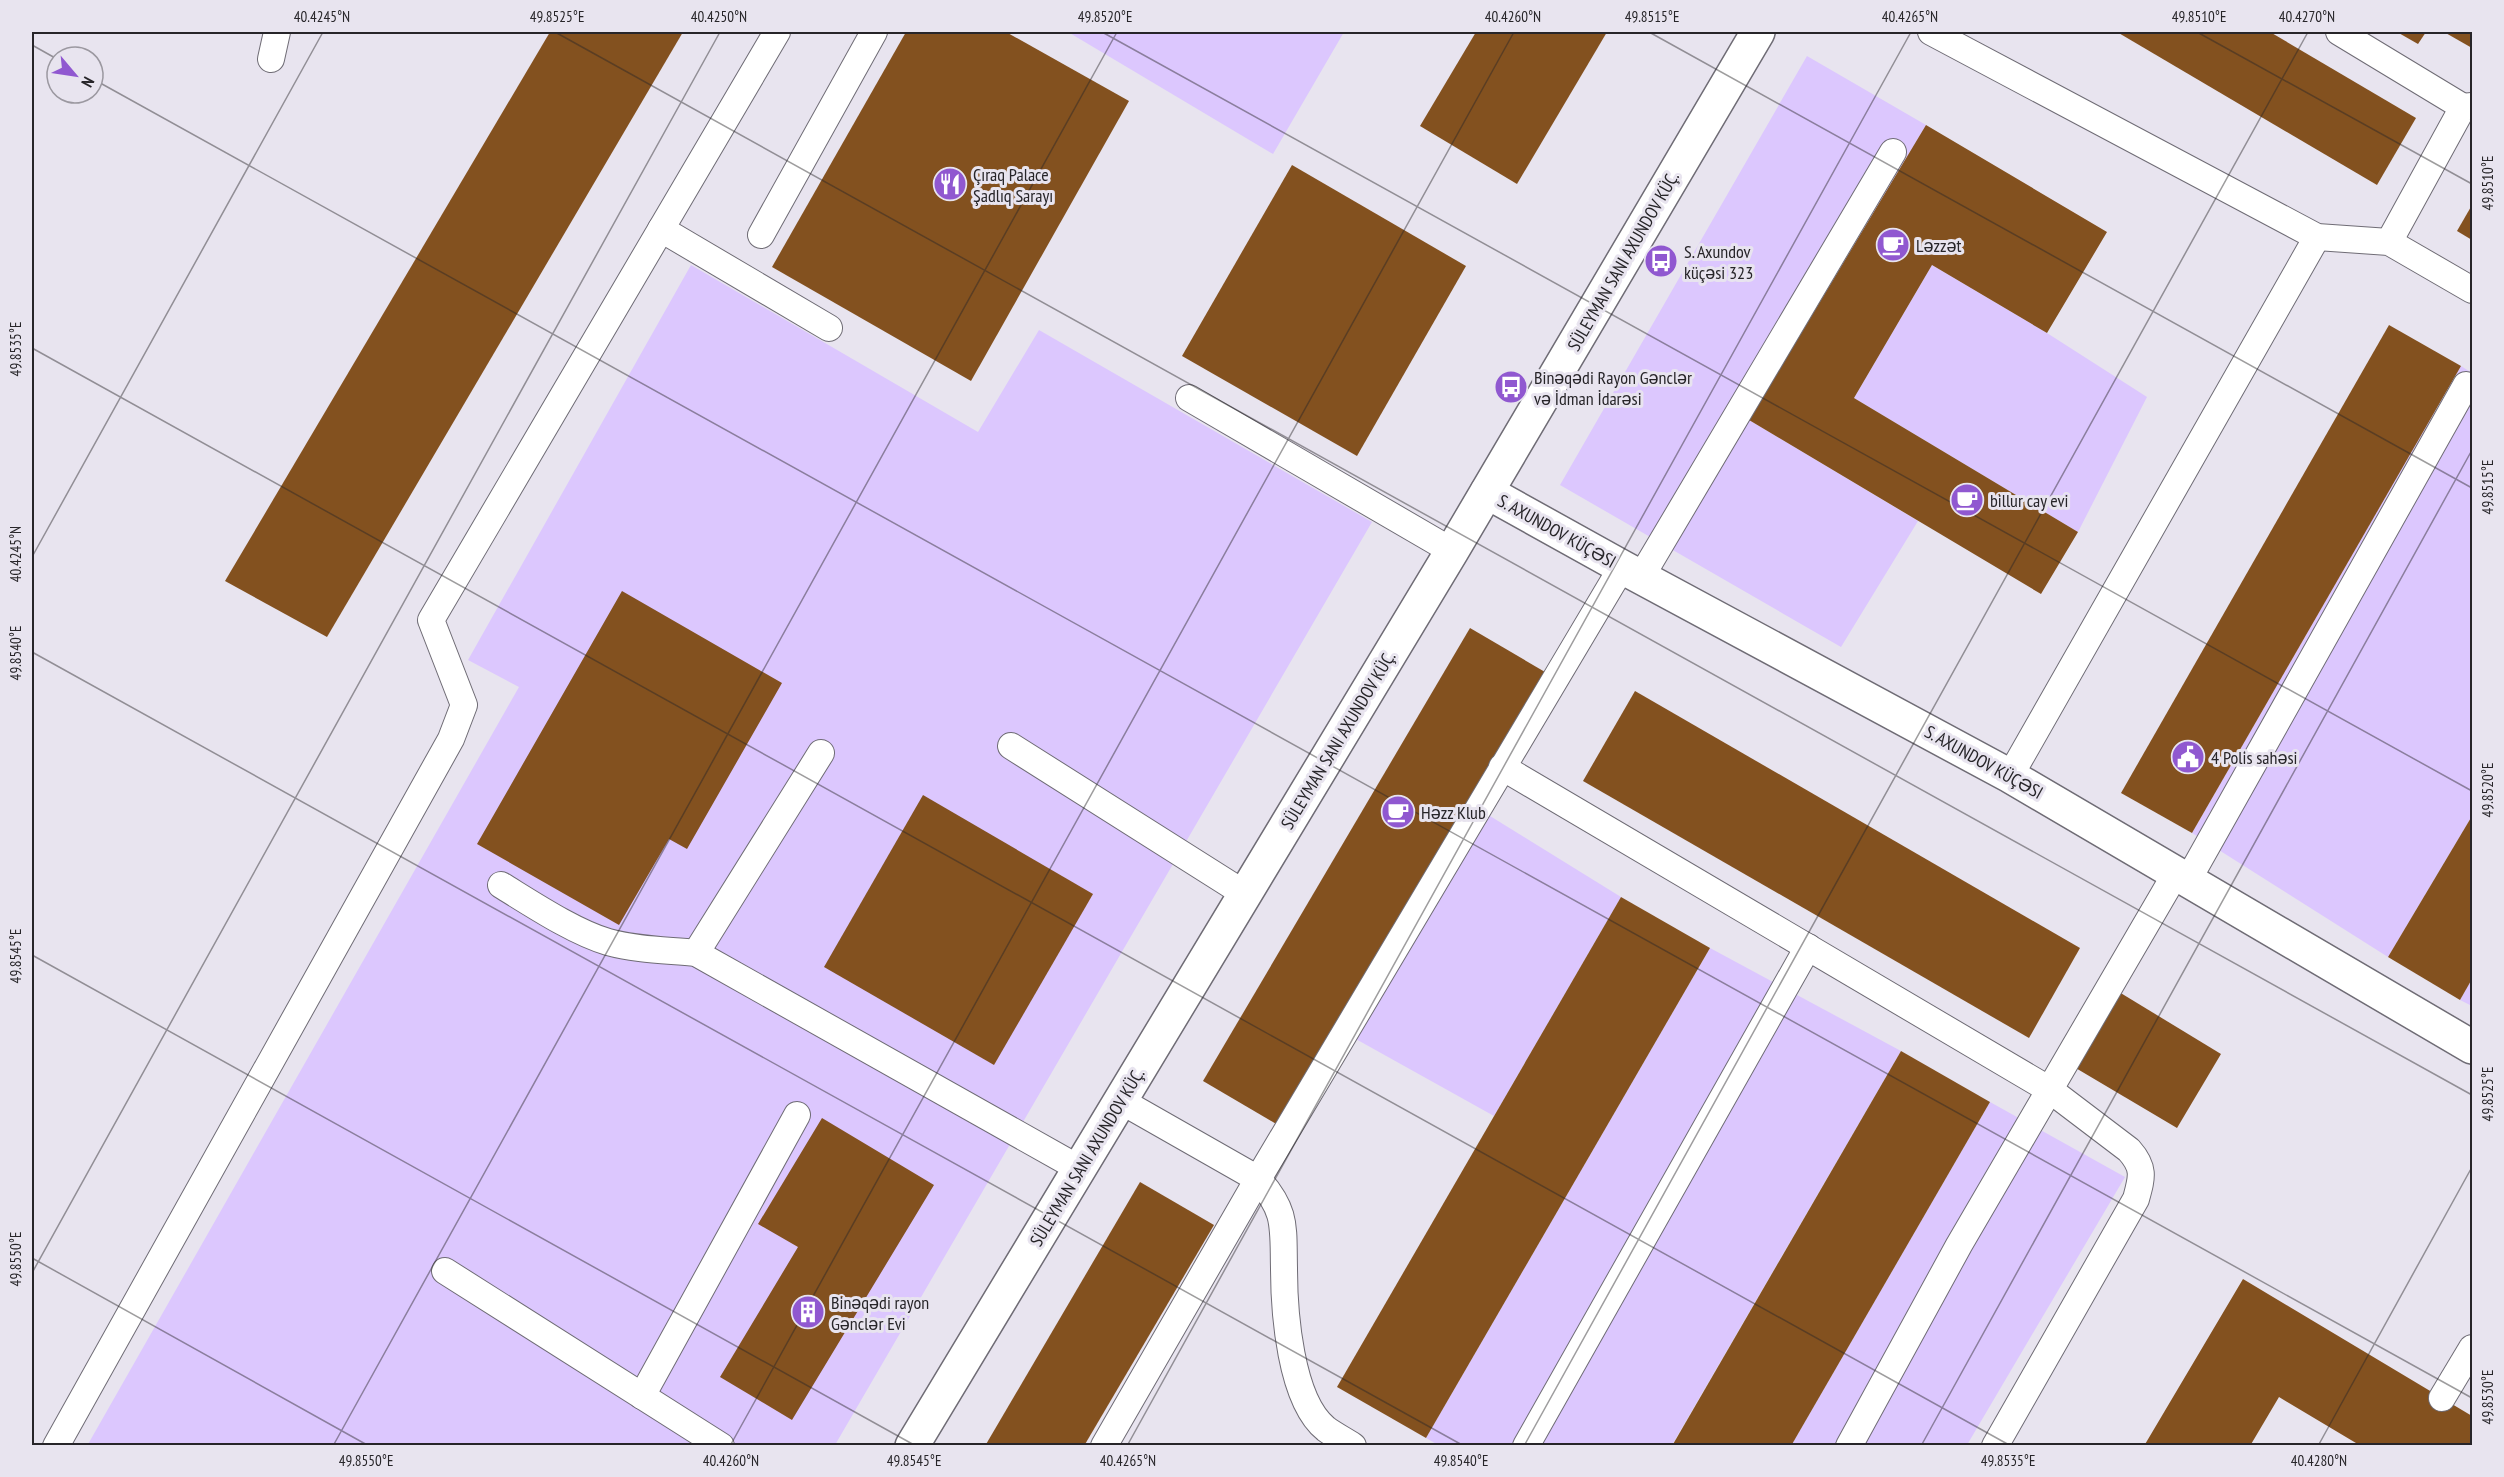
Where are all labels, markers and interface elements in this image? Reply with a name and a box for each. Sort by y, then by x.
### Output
text: 40.4245°N [294,7,350,26]
text: 49.8525°E [530,7,584,26]
text: 40.4250°N [691,7,747,26]
text: 49.8520°E [1078,7,1132,26]
text: 40.4260°N [1485,7,1541,26]
text: 49.8515°E [1625,7,1679,26]
text: 40.4265°N [1882,7,1938,26]
text: 49.8510°E [2172,7,2226,26]
text: 40.4270°N [2279,7,2335,26]
north arrow [45,45,105,105]
text: N [77,74,99,91]
text: 49.8510°E [2478,156,2497,210]
place label: Çıraq Palace Şadlıq Sarayı [973,163,1053,207]
restaurant icon: Çıraq Palace Şadlıq Sarayı [932,166,968,202]
street label: SÜLEYMAN SANI AXUNDOV KÜÇ. [1562,167,1684,355]
cafe icon: Ləzzət [1875,227,1911,263]
place label: Ləzzət [1916,234,1961,257]
place label: S. Axundov küçəsi 323 [1684,240,1753,284]
bus stop icon: S. Axundov küçəsi 323 [1643,243,1679,279]
text: 49.8535°E [6,322,25,376]
place label: Binəqədi Rayon Gənclər və İdman İdarəsi [1534,366,1692,410]
bus stop icon: Binəqədi Rayon Gənclər və İdman İdarəsi [1493,369,1529,405]
text: 49.8515°E [2478,460,2497,514]
cafe icon: billur cay evi [1949,482,1985,518]
street label: S. AXUNDOV KÜÇƏSI [1494,489,1620,573]
place label: billur cay evi [1990,489,2068,512]
text: 40.4245°N [6,526,25,582]
text: 49.8540°E [6,626,25,680]
street label: SÜLEYMAN SANI AXUNDOV KÜÇ. [1276,647,1400,833]
street label: S. AXUNDOV KÜÇƏSI [1921,720,2047,804]
public building icon: 4 Polis sahəsi [2170,739,2206,775]
place label: 4 Polis sahəsi [2211,746,2298,769]
text: 49.8520°E [2478,763,2497,817]
cafe icon: Həzz Klub [1380,794,1416,830]
place label: Həzz Klub [1421,801,1486,824]
text: 49.8545°E [6,929,25,983]
street label: SÜLEYMAN SANI AXUNDOV KÜÇ. [1025,1064,1149,1250]
text: 49.8525°E [2478,1067,2497,1121]
text: 49.8550°E [6,1232,25,1286]
place label: Binəqədi rayon Gənclər Evi [831,1291,929,1335]
building icon: Binəqədi rayon Gənclər Evi [790,1294,826,1330]
text: 49.8530°E [2478,1370,2497,1424]
text: 49.8550°E [339,1451,393,1470]
text: 40.4260°N [703,1451,759,1470]
text: 49.8545°E [887,1451,941,1470]
text: 40.4265°N [1100,1451,1156,1470]
text: 49.8540°E [1434,1451,1488,1470]
text: 49.8535°E [1981,1451,2035,1470]
text: 40.4280°N [2291,1451,2347,1470]

